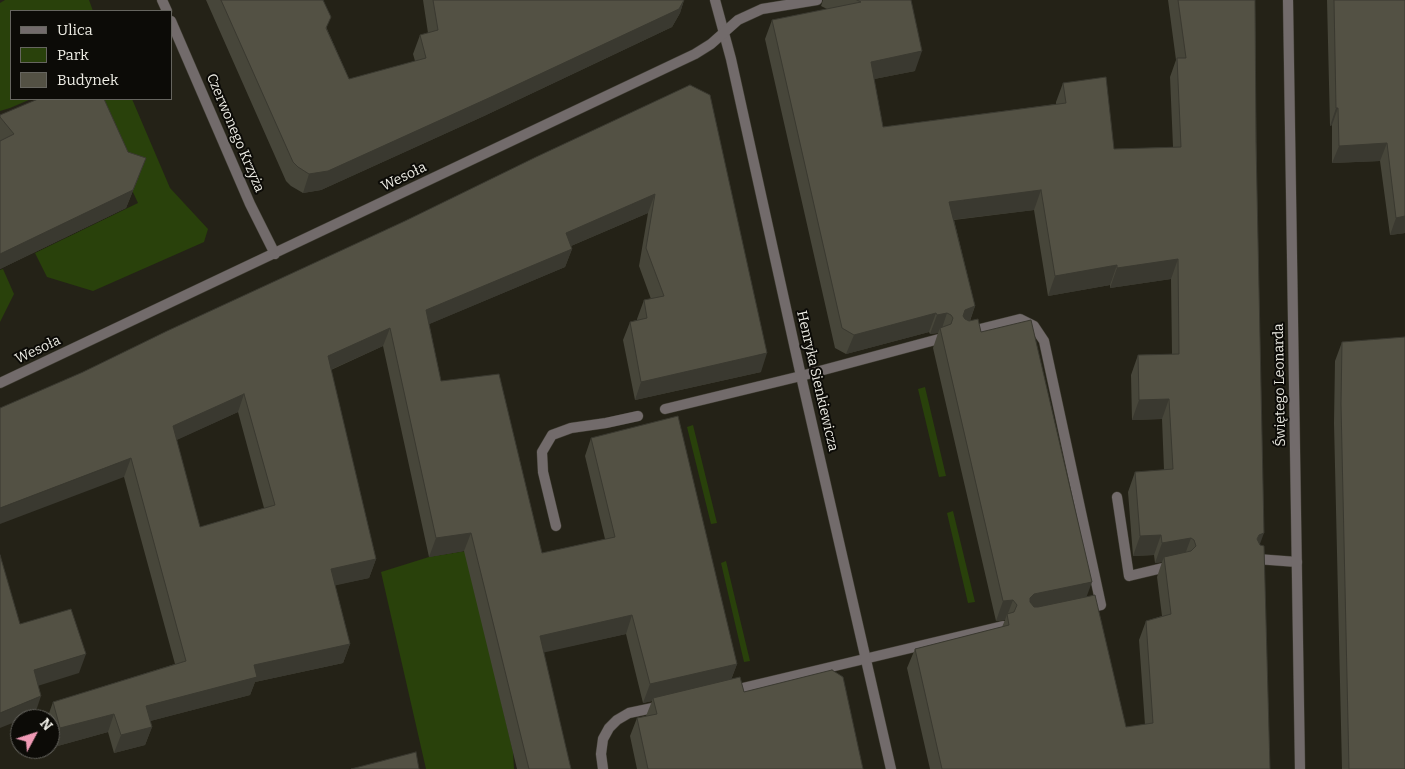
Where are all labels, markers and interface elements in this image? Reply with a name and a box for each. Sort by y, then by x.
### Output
legend [10,10,172,100]
text: Ulica [57,21,93,39]
text: Park [57,46,89,64]
text: Budynek [57,71,118,89]
street label: Czerwonego Krzyża [202,71,268,195]
street label: Wesoła [379,159,429,195]
street label: Henryka Sienkiewicza [793,309,841,453]
street label: Świętego Leonarda [1271,323,1289,447]
street label: Wesoła [13,332,63,368]
north arrow [10,709,60,759]
text: N [36,715,56,734]

